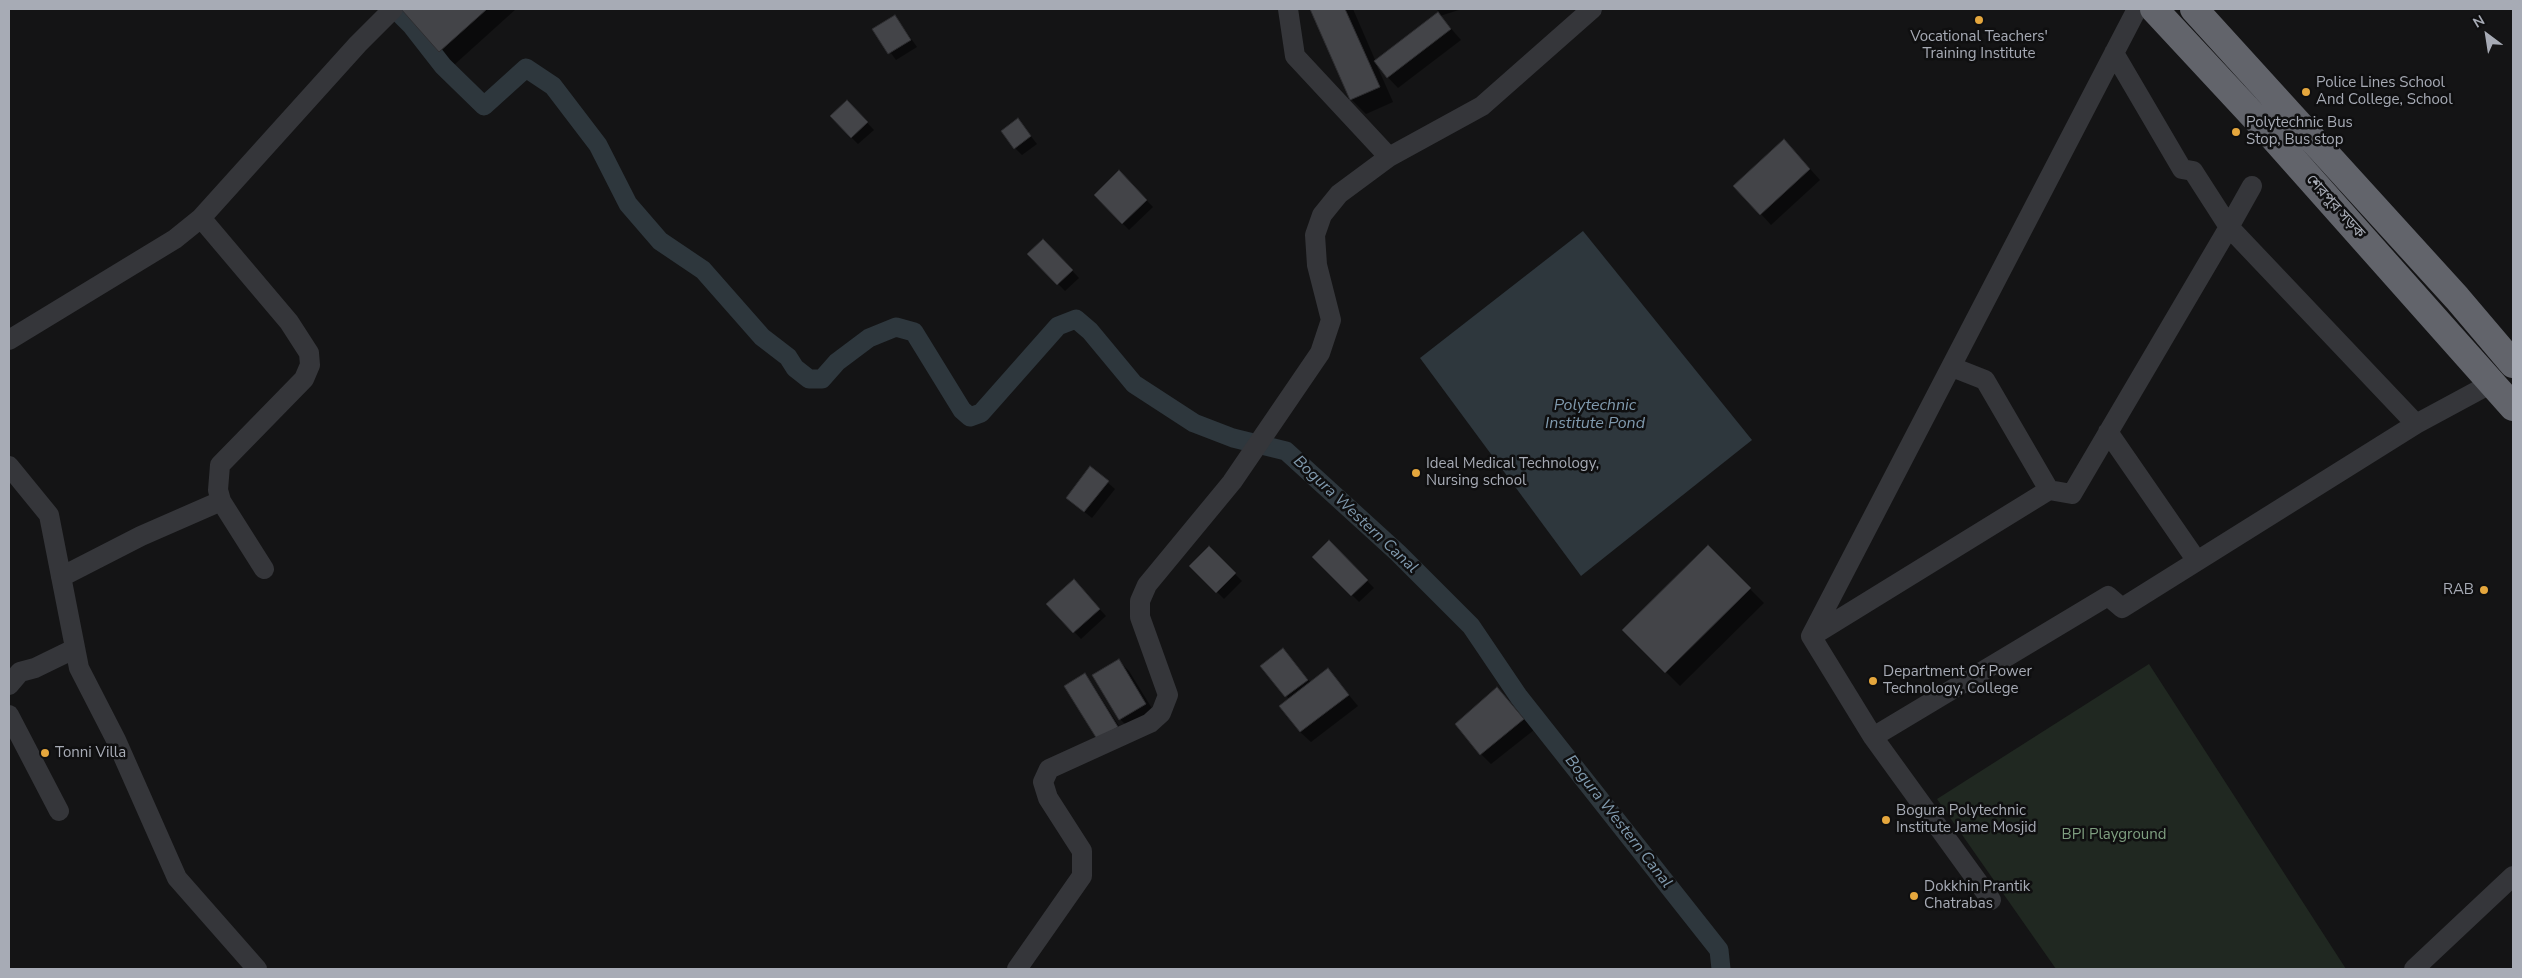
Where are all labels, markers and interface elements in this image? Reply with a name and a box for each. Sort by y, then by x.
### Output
north arrow [2462,10,2512,60]
text: N [2470,11,2488,33]
marker: Vocational Teachers' Training Institute [1973,14,1985,26]
place label: Vocational Teachers' Training Institute [1910,28,2048,63]
place label: Police Lines School And College, School [2316,74,2453,109]
marker: Police Lines School And College, School [2300,86,2312,98]
place label: Polytechnic Bus Stop, Bus stop [2246,114,2353,149]
marker: Polytechnic Bus Stop, Bus stop [2230,126,2242,138]
street label: শেরপুর সড়ক [2302,171,2368,243]
water label: Polytechnic Institute Pond [1545,396,1645,434]
water label: Bogura Western Canal [1289,452,1421,578]
place label: Ideal Medical Technology, Nursing school [1426,455,1599,490]
marker: Ideal Medical Technology, Nursing school [1410,467,1422,479]
place label: RAB [2443,581,2474,599]
marker: RAB [2478,584,2490,596]
place label: Department Of Power Technology, College [1883,663,2032,698]
marker: Department Of Power Technology, College [1867,675,1879,687]
place label: Tonni Villa [55,744,126,762]
marker: Tonni Villa [39,747,51,759]
water label: Bogura Western Canal [1560,752,1676,892]
place label: Bogura Polytechnic Institute Jame Mosjid [1896,802,2037,837]
marker: Bogura Polytechnic Institute Jame Mosjid [1880,814,1892,826]
park label: BPI Playground [2062,826,2166,844]
place label: Dokkhin Prantik Chatrabas [1924,878,2030,913]
marker: Dokkhin Prantik Chatrabas [1908,890,1920,902]

